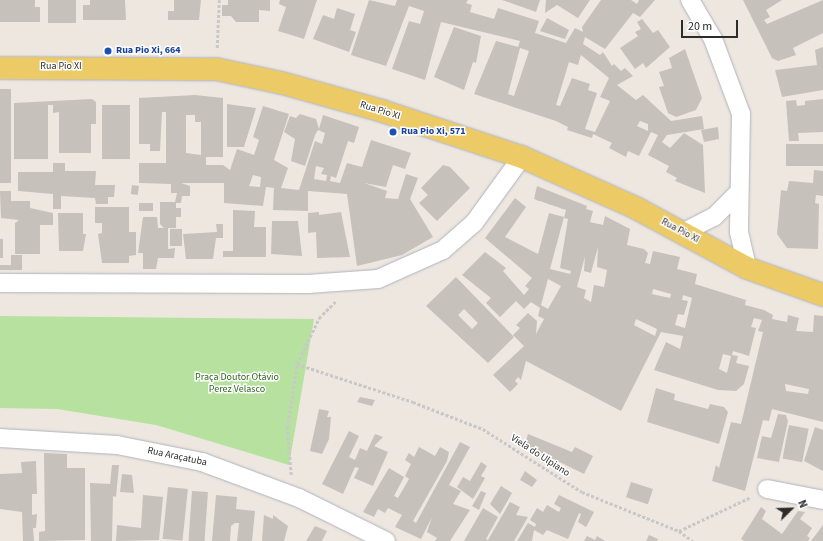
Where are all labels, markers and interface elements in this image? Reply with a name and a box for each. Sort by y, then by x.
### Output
scale bar [683,12,740,38]
text: 20 m [688,18,712,35]
place label: Rua Pio Xi, 664 [116,45,181,57]
marker: Rua Pio Xi, 664 [103,46,113,56]
street label: Rua Pio XI [40,61,82,73]
street label: Rua Pio XI [358,99,402,123]
place label: Rua Pio Xi, 571 [401,126,466,138]
marker: Rua Pio Xi, 571 [388,127,398,137]
street label: Rua Pio XI [659,216,701,246]
park label: Praça Doutor Otávio Perez Velasco [195,371,279,394]
street label: Viela do Ulpiano [508,432,572,480]
street label: Rua Araçatuba [146,445,208,469]
north arrow [771,489,811,529]
text: N [794,498,811,510]

